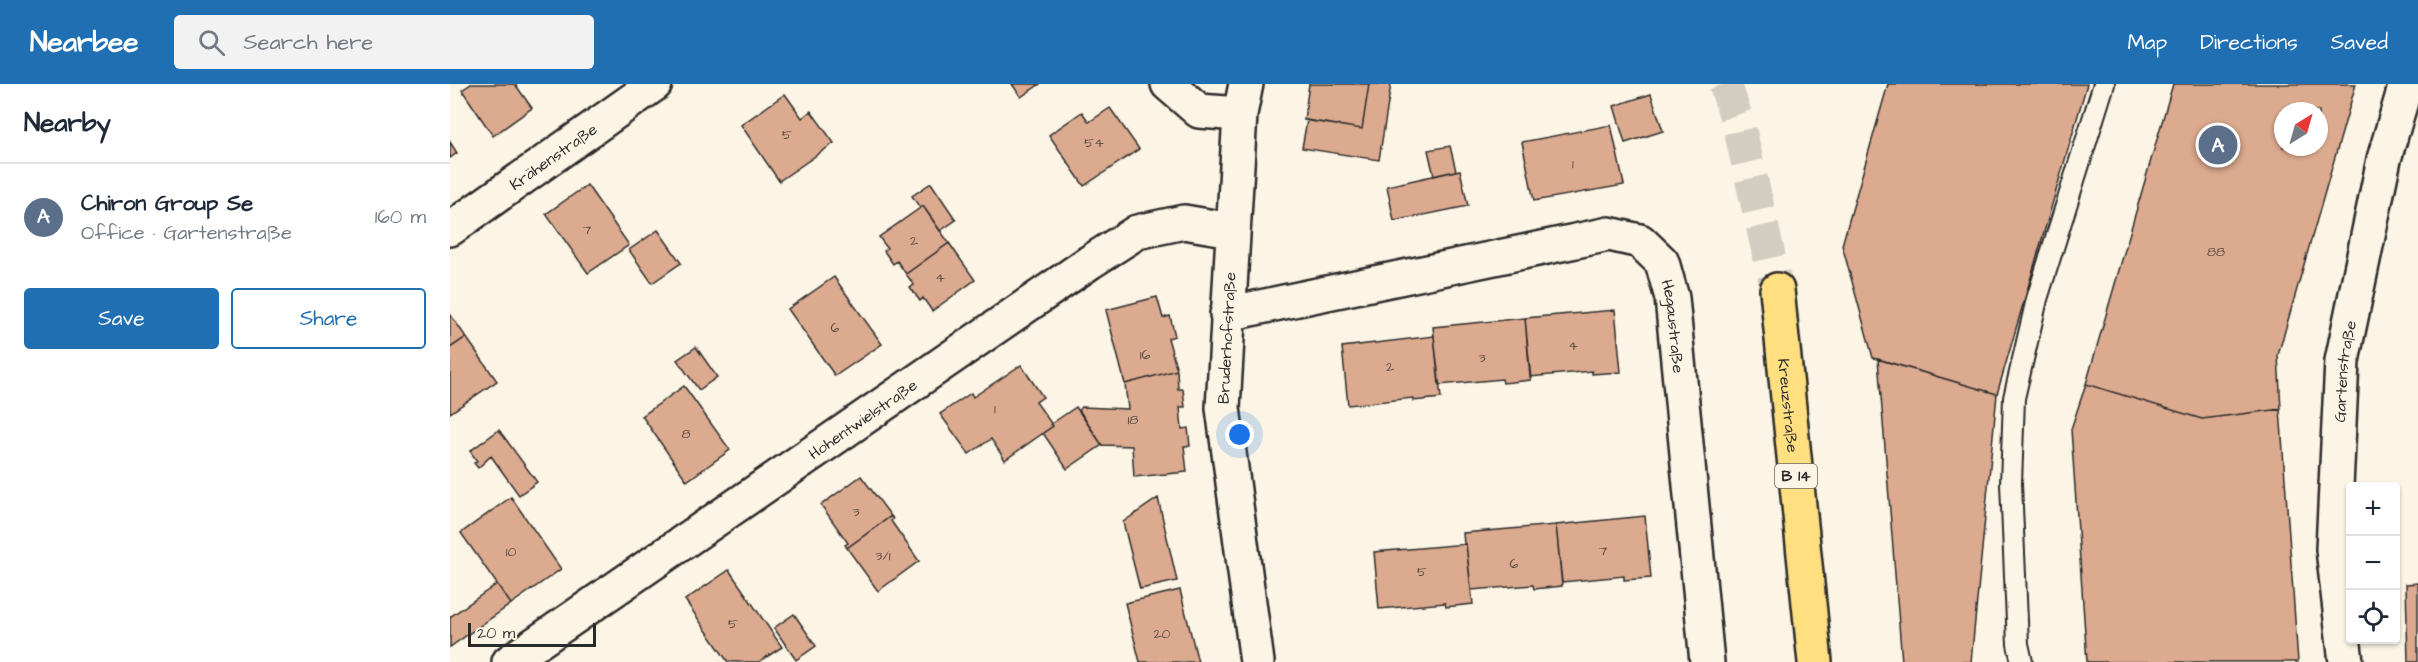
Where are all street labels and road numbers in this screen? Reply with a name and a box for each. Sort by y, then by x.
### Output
street label: Krähenstraße [505,118,602,196]
street label: Bruderhofstraße [1213,271,1241,405]
street label: Hegaustraße [1655,277,1689,374]
street label: Gartenstraße [2329,318,2362,423]
street label: Kreuzstraße [1772,357,1804,454]
street label: Hohentwielstraße [804,374,922,465]
road number: B 14 [1775,464,1817,488]

